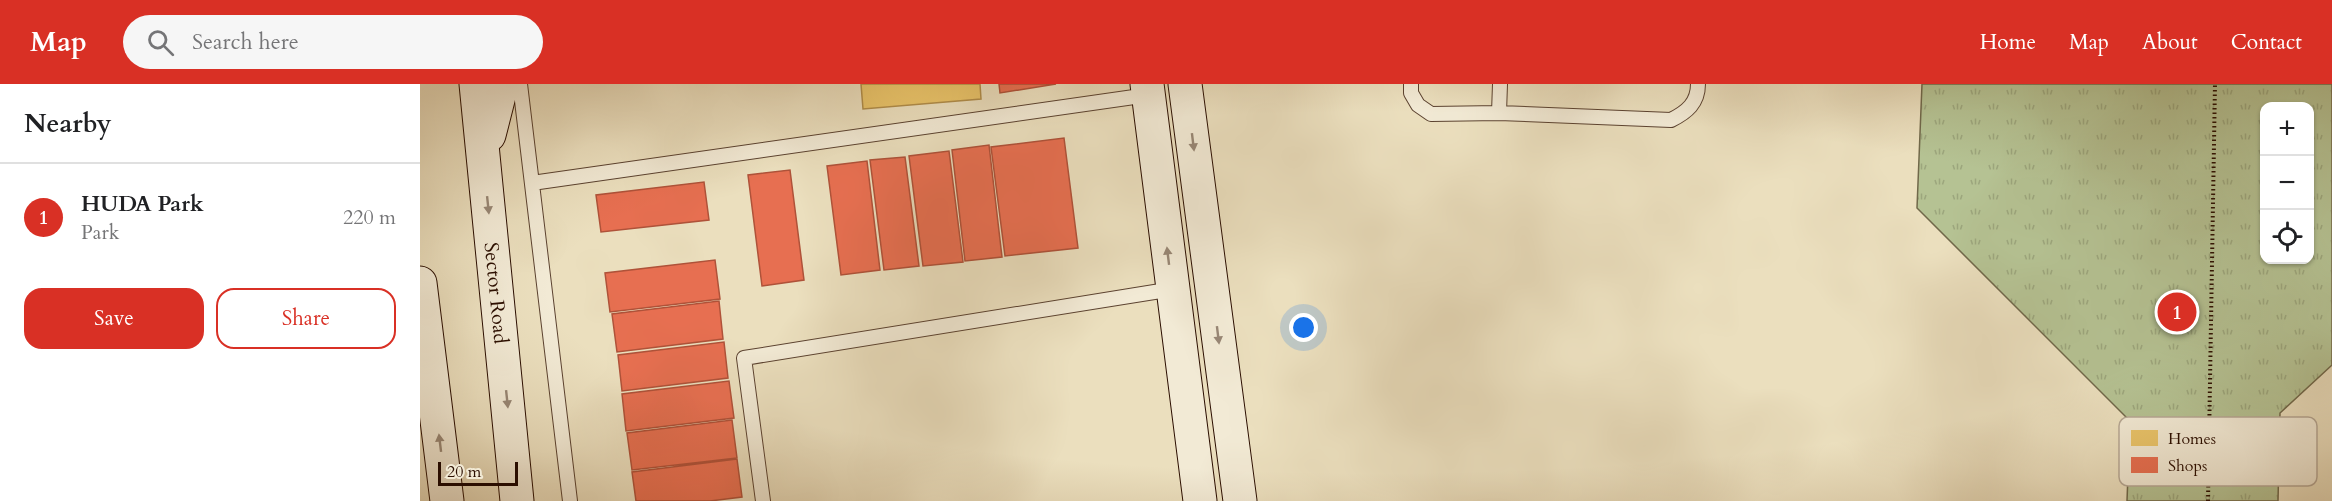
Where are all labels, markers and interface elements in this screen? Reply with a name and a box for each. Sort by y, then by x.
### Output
search box [123,15,543,69]
text: Map [30,23,87,61]
icon: search [144,26,177,59]
text: Search here [192,27,299,57]
text: Home [1980,28,2036,57]
text: Map [2069,28,2109,57]
text: About [2142,28,2198,57]
text: Contact [2231,28,2302,57]
map controls [2260,102,2314,264]
button: + [2260,102,2314,156]
text: Nearby [24,106,112,141]
one-way arrow [1188,133,1198,152]
button: − [2260,156,2314,210]
text: HUDA Park [81,189,204,219]
one-way arrow [483,195,493,214]
text: 1 [38,204,49,231]
text: 220 m [343,204,396,231]
button: locate [2260,210,2314,264]
text: Park [81,219,119,246]
street label: Sector Road [478,241,515,345]
one-way arrow [1164,246,1173,265]
button: Save [24,288,204,349]
button: Share [216,288,396,349]
pin: 1 [2158,290,2196,334]
your location [1289,313,1318,342]
one-way arrow [1214,326,1223,345]
one-way arrow [502,390,512,409]
legend [2119,417,2317,486]
text: Homes [2168,428,2216,450]
one-way arrow [435,433,445,452]
text: Shops [2168,455,2207,477]
scale bar [438,459,518,486]
text: 20 m [447,461,481,483]

